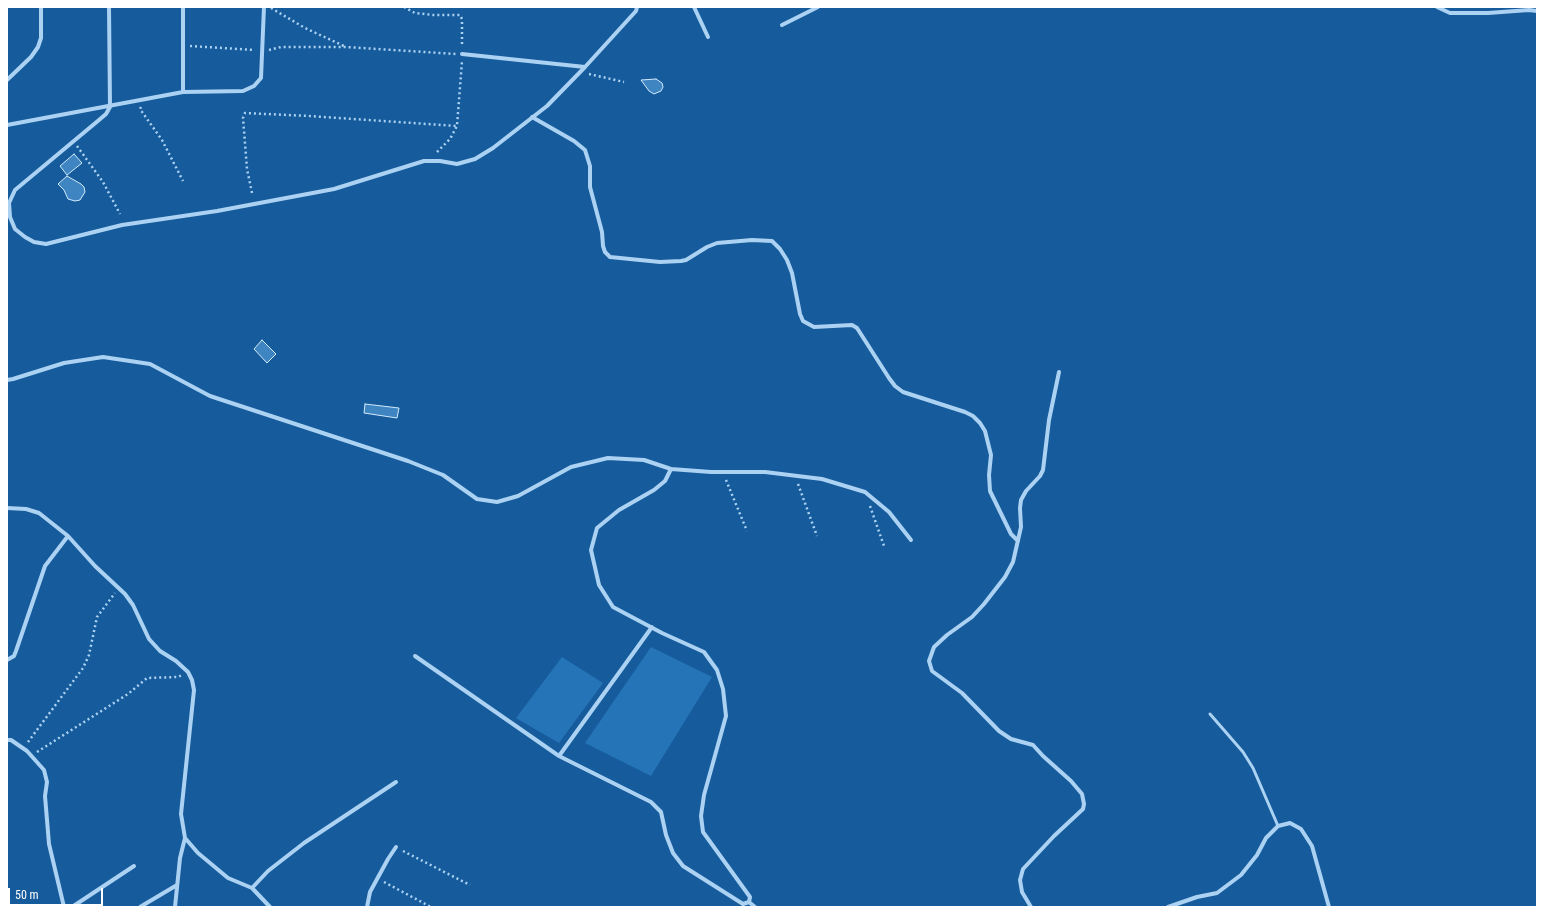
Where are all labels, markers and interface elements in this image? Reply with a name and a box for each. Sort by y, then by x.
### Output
scale bar [10,880,105,906]
text: 50 m [15,888,39,902]

